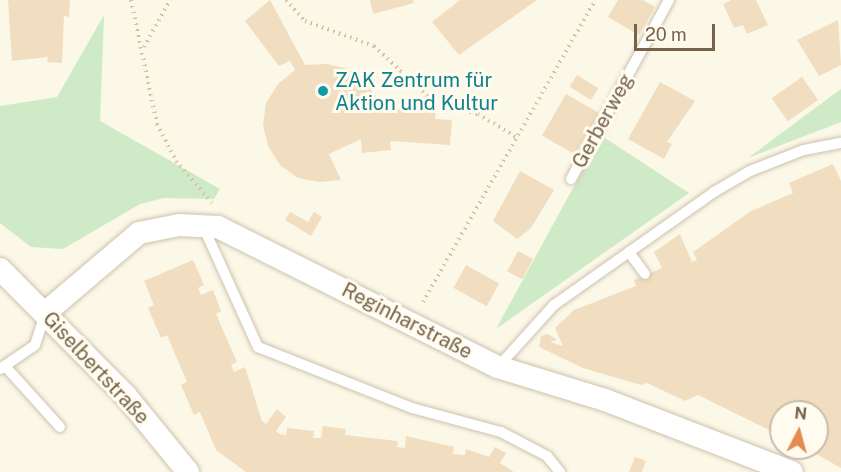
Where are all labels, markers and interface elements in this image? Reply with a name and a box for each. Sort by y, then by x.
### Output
scale bar [637,12,718,50]
text: 20 m [645,24,687,45]
place label: ZAK Zentrum für Aktion und Kultur [335,68,498,115]
street label: Gerberweg [567,70,639,172]
marker: ZAK Zentrum für Aktion und Kultur [316,84,330,98]
street label: Reginharstraße [338,278,476,364]
street label: Giselbertstraße [38,307,154,429]
north arrow [769,400,829,460]
text: N [794,403,808,424]

